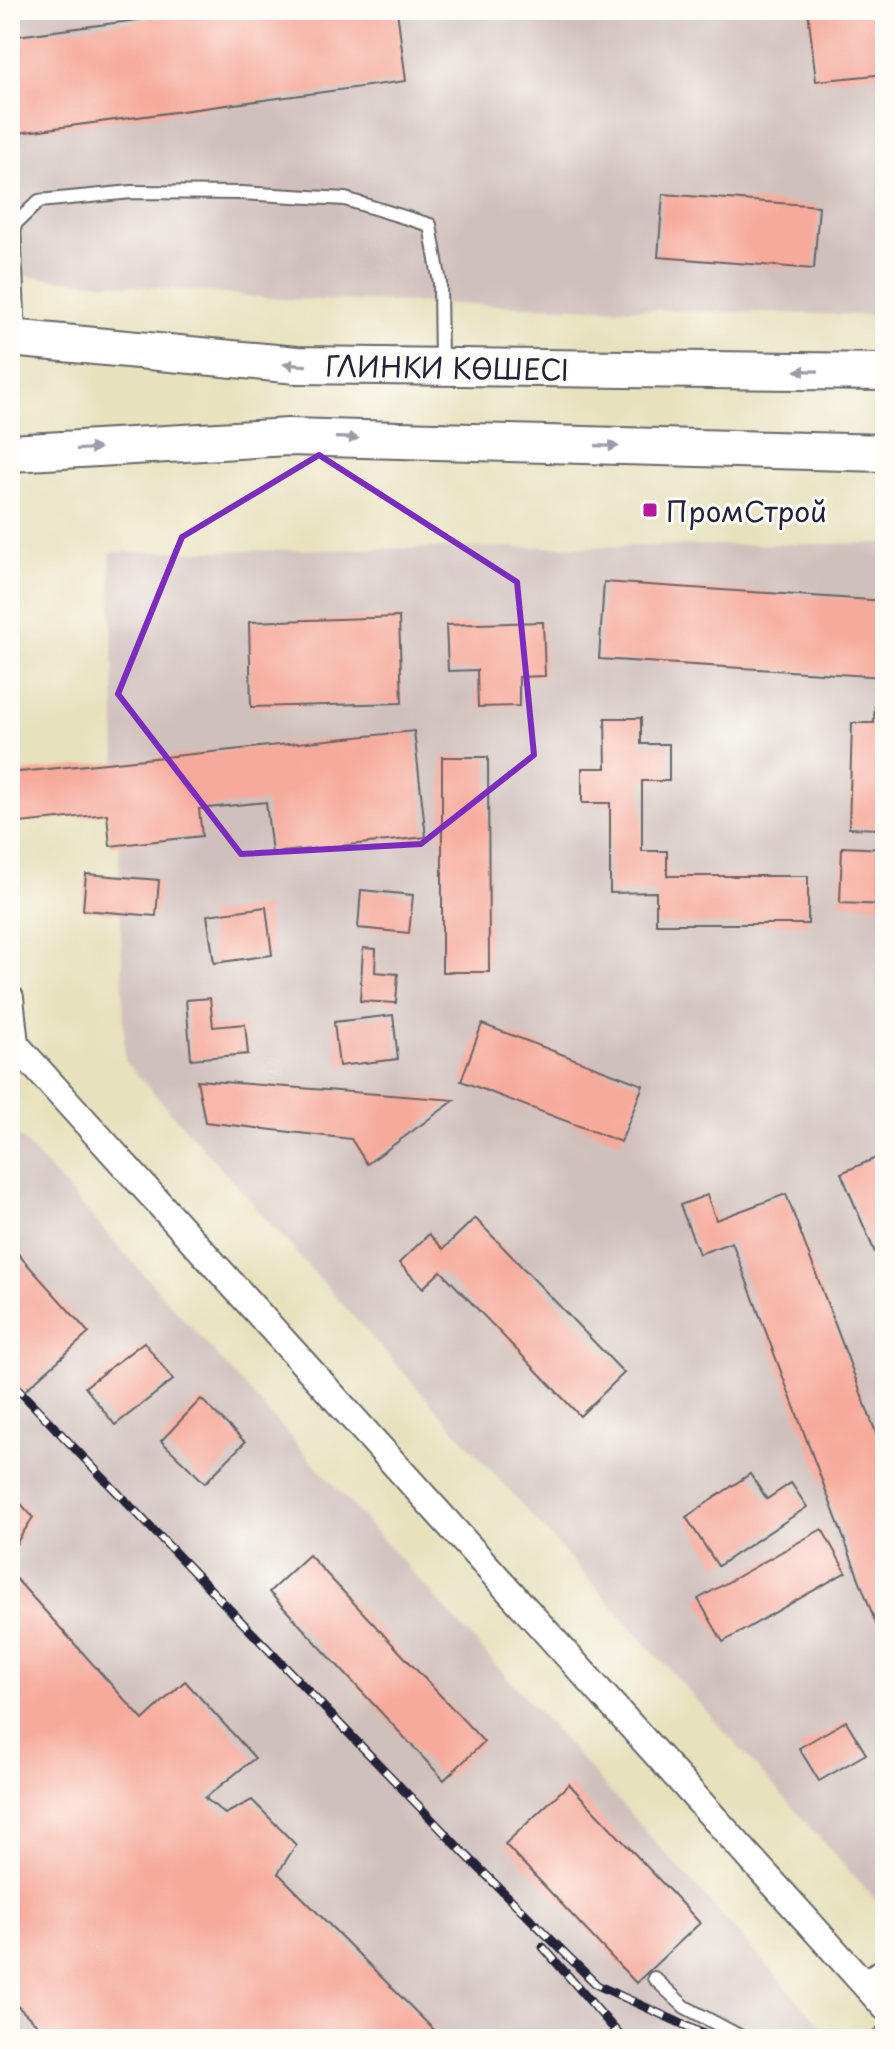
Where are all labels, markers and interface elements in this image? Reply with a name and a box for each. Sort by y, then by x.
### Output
street label: ГЛИНКИ КӨШЕСІ [325,343,569,391]
one-way arrow [282,358,307,371]
one-way arrow [794,365,819,377]
one-way arrow [335,432,360,445]
one-way arrow [595,439,620,452]
one-way arrow [76,442,101,455]
place label: ПромСтрой [666,489,827,532]
marker: ПромСтрой [641,501,659,519]

